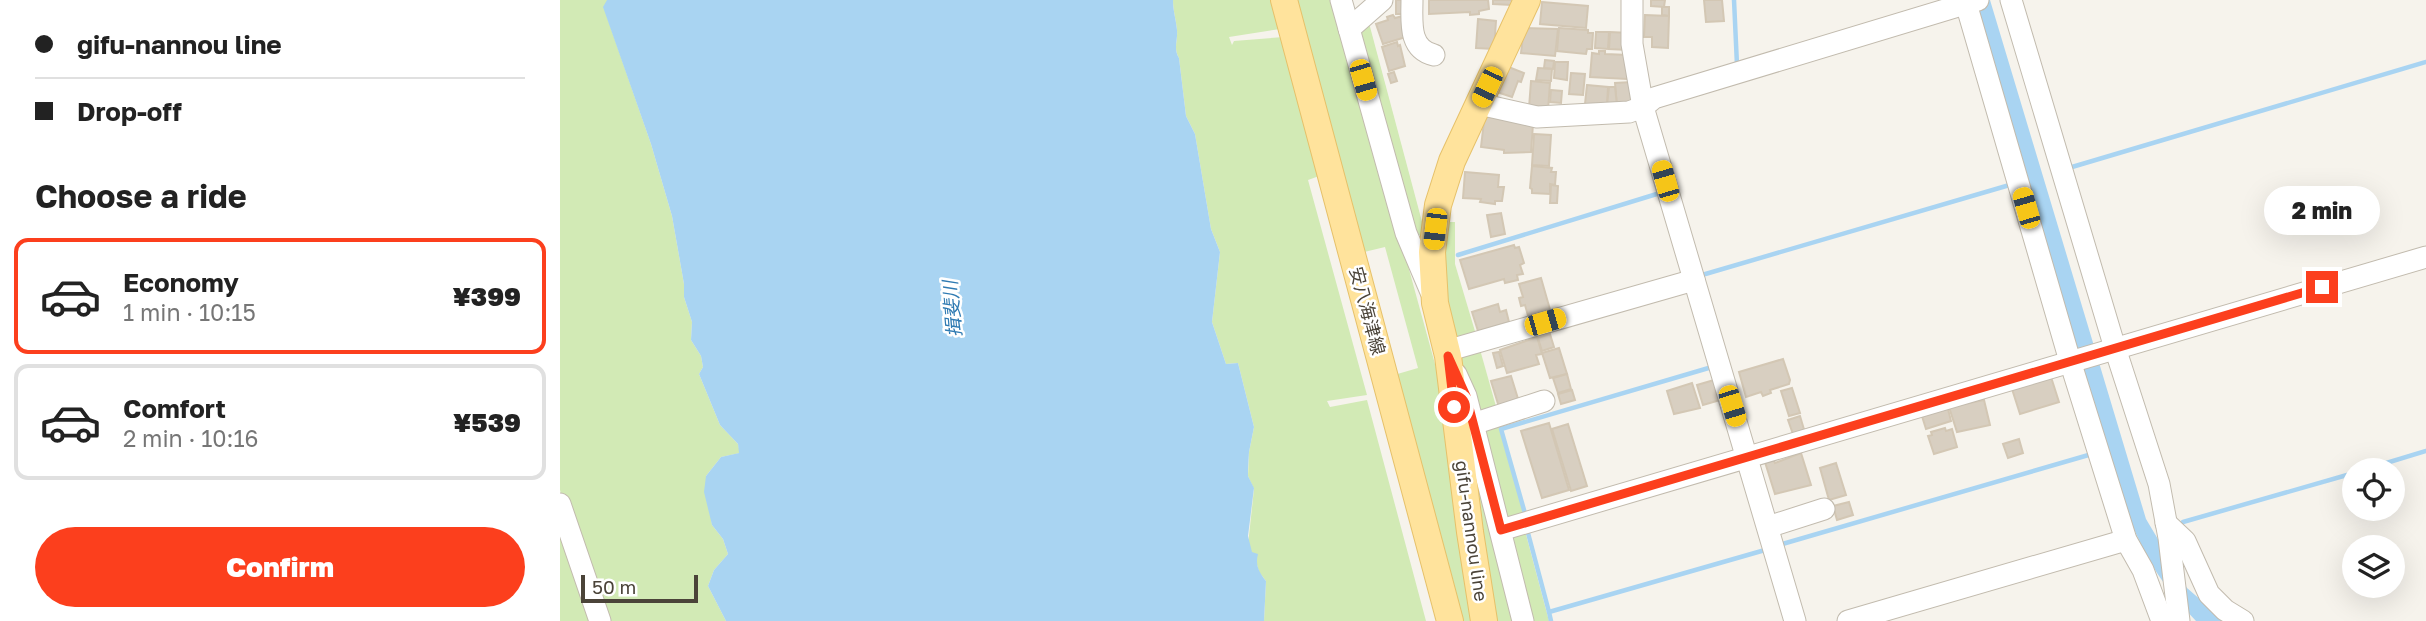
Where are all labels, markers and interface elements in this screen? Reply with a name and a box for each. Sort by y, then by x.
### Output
text: gifu-nannou line [77,29,282,60]
car [1348,57,1379,103]
car [1469,64,1506,110]
text: Drop-off [77,96,182,127]
car [1650,158,1681,204]
text: Choose a ride [35,177,247,215]
car [2011,185,2042,231]
callout: 2 min [2264,186,2380,234]
text: 2 min [2292,196,2352,224]
car [1423,207,1448,251]
street label: 安八海津線 [1346,264,1390,357]
icon: car [39,265,102,328]
text: Economy [123,267,239,298]
route end [2306,271,2338,303]
water label: 揖斐川 [937,278,965,338]
text: ¥399 [452,281,521,312]
text: 1 min · 10:15 [123,298,256,326]
car [1522,306,1569,338]
car [1716,383,1749,429]
icon: car [39,391,102,454]
route start [1438,391,1470,423]
text: Comfort [123,393,226,424]
text: ¥539 [453,407,521,438]
text: 2 min · 10:16 [123,424,259,452]
map controls [2342,458,2405,598]
button: locate [2342,458,2405,521]
street label: gifu-nannou line [1451,459,1493,603]
button: Confirm [35,527,525,607]
button: layers [2342,535,2405,598]
scale bar [581,572,698,604]
text: 50 m [592,575,636,598]

